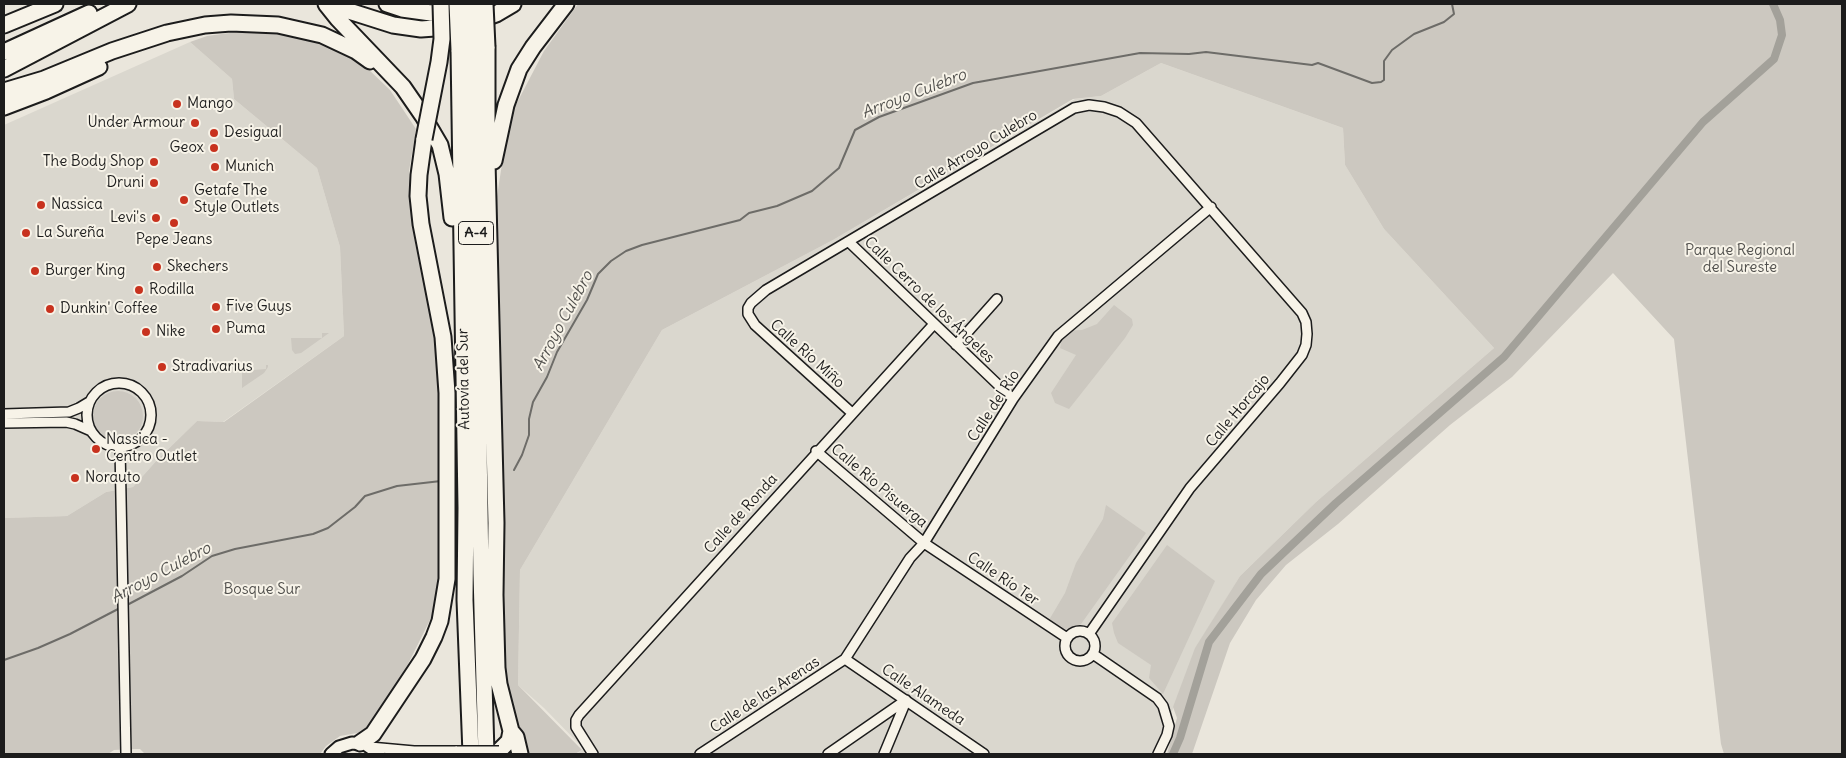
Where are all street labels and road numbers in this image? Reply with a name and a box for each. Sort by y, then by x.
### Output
street label: Calle Arroyo Culebro [911,106,1041,194]
road number: A-4 [458,222,494,244]
street label: Calle Cerro de los Ángeles [860,233,998,367]
street label: Calle Río Miño [766,316,848,392]
street label: Autovía del Sur [454,328,474,430]
street label: Calle del Río [964,367,1024,445]
street label: Calle Horcajo [1202,371,1274,451]
street label: Calle Río Pisuerga [827,440,931,532]
street label: Calle de Ronda [701,470,781,558]
street label: Calle Río Ter [964,548,1042,610]
street label: Calle de las Arenas [707,653,823,737]
street label: Calle Alameda [878,660,968,730]

